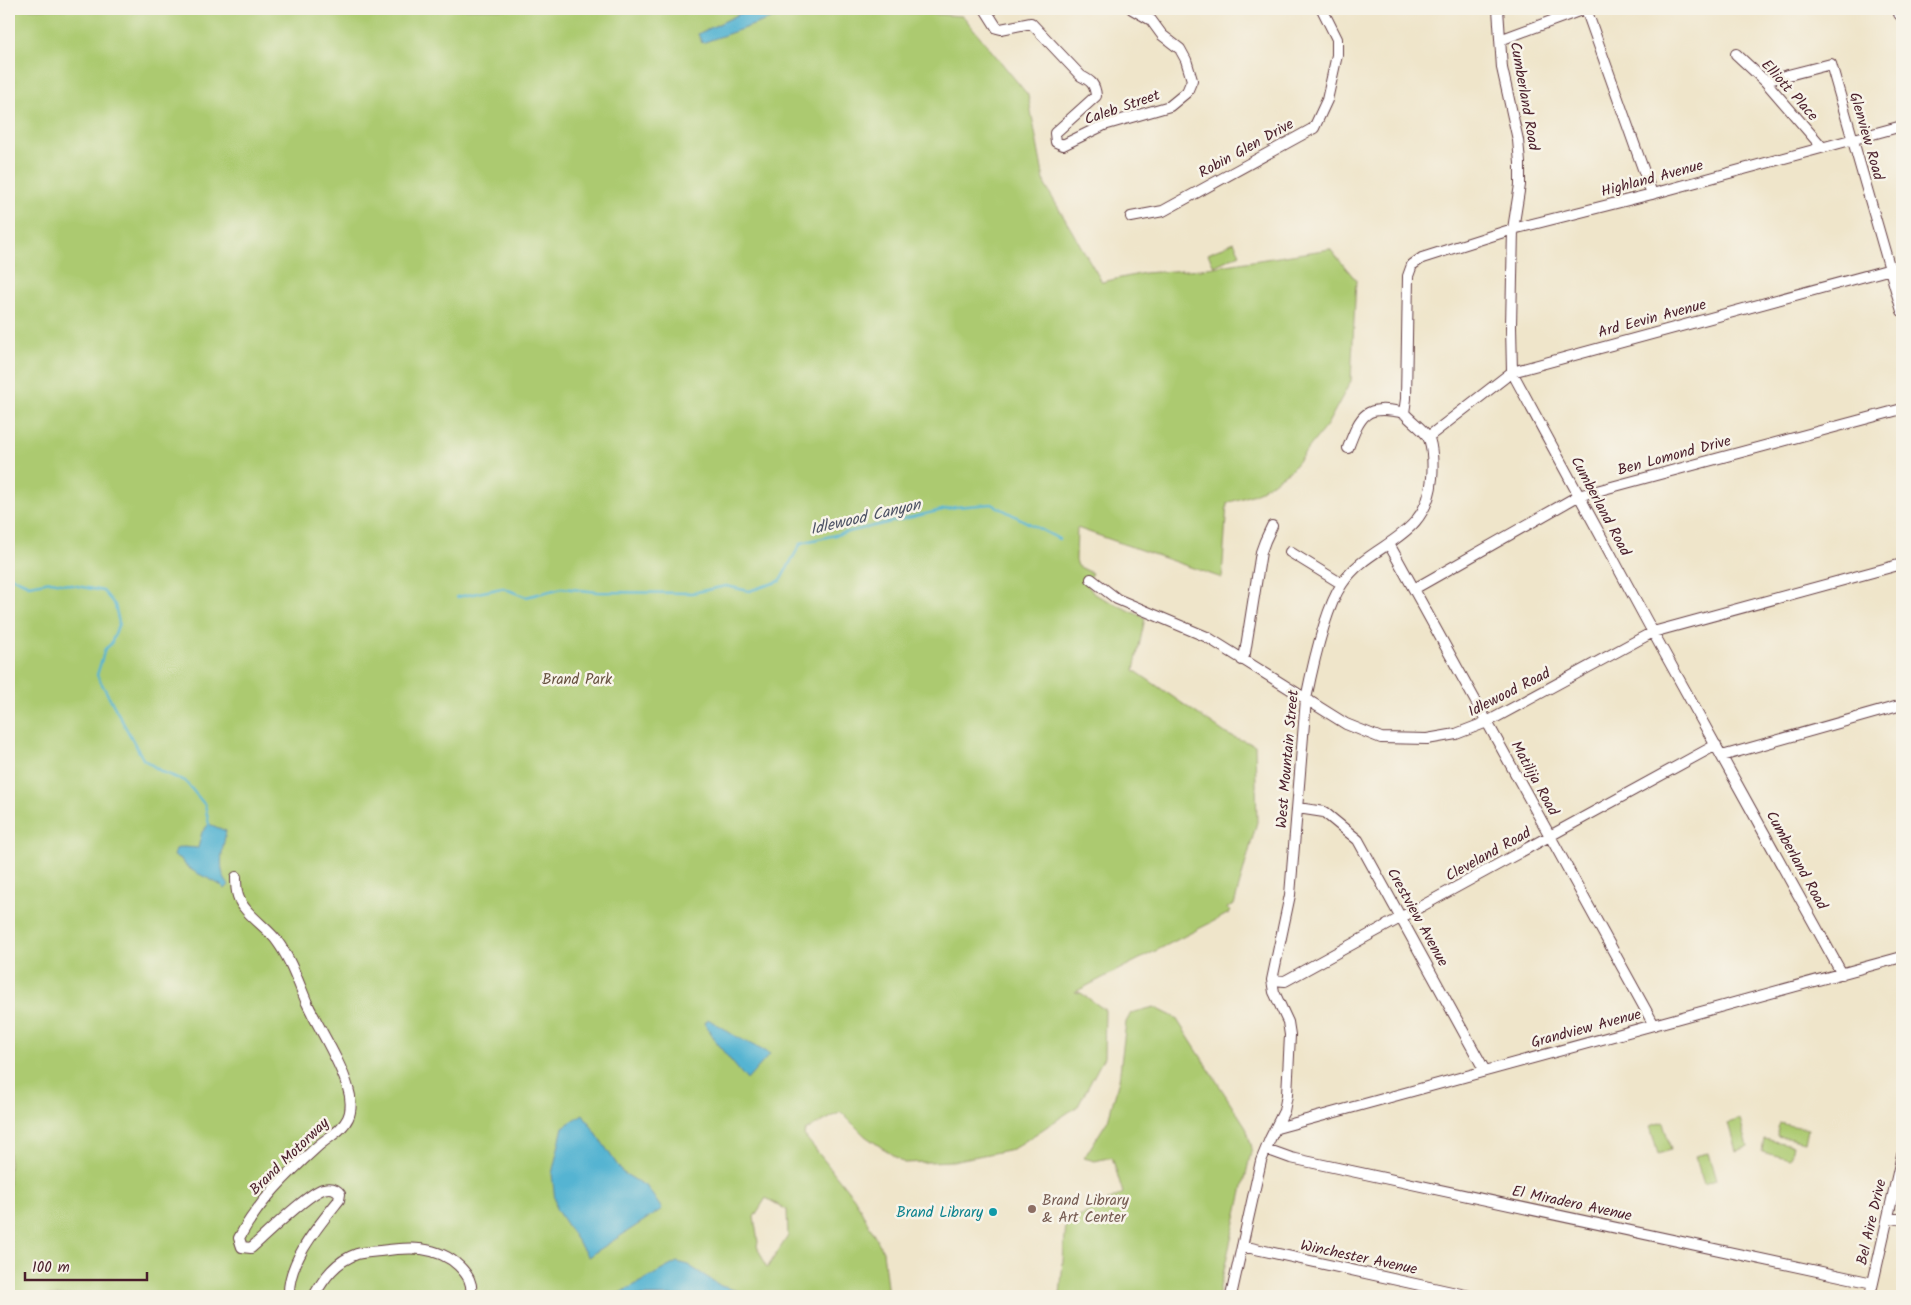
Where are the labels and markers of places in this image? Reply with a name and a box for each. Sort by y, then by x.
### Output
place label: Brand Library & Art Center [1042,1189,1130,1230]
place label: Brand Library [896,1201,984,1225]
marker: Brand Library & Art Center [1026,1203,1038,1215]
marker: Brand Library [987,1206,999,1218]

